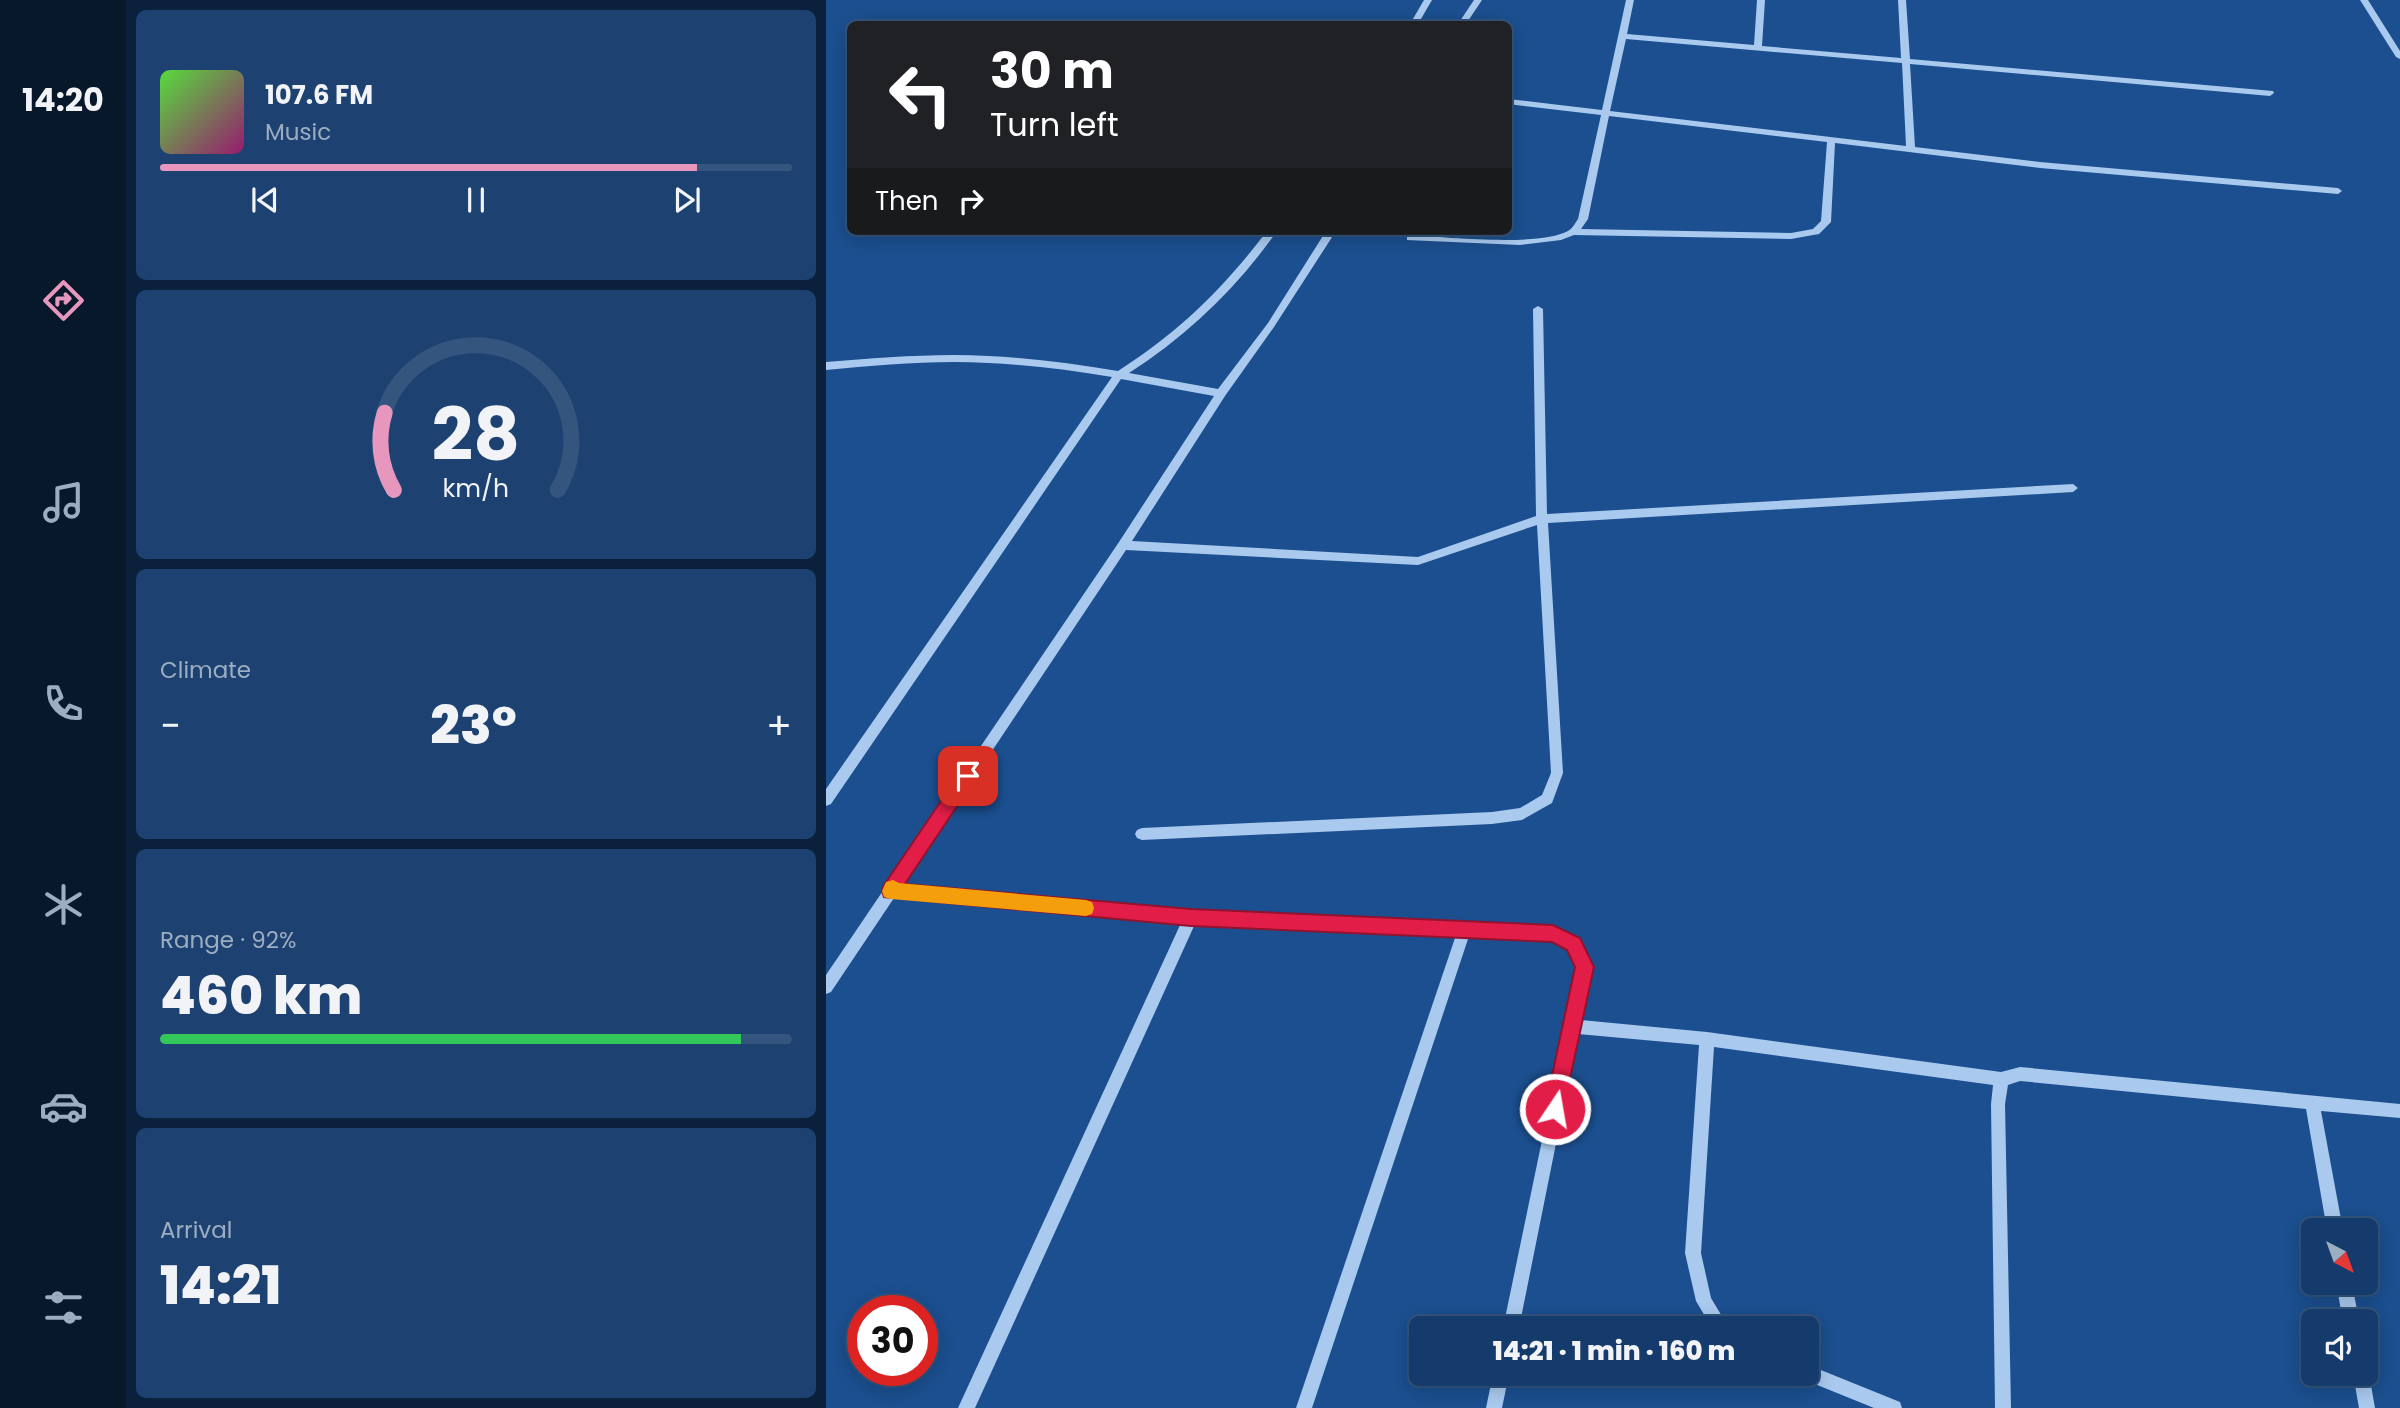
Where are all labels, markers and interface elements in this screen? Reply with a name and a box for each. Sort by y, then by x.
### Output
text: 30 m [990,37,1114,105]
icon: left [875,49,966,140]
text: 14:20 [22,77,104,122]
text: 107.6 FM [265,77,373,113]
text: Turn left [990,102,1119,147]
text: Music [265,116,331,148]
icon: previous [246,181,284,219]
icon: pause [457,181,495,219]
icon: next [668,181,706,219]
icon: right [952,182,990,220]
text: Then [875,183,938,219]
icon: directions [39,276,88,325]
text: 28 [432,385,520,486]
text: km/h [443,471,509,506]
icon: music [39,478,88,527]
text: Climate [160,654,251,686]
icon: phone [39,679,88,728]
text: 23° [430,689,517,762]
text: − [160,699,181,752]
text: + [766,699,792,752]
pin [938,746,998,806]
icon: arrive [949,757,987,795]
icon: climate [39,880,88,929]
text: Range · 92% [160,924,296,956]
text: 460 km [160,959,362,1032]
position arrow [1518,1072,1592,1146]
icon: car [39,1082,88,1131]
text: Arrival [160,1214,232,1246]
north arrow [2301,1218,2378,1295]
map controls [2301,1218,2378,1386]
text: 14:21 [160,1249,281,1322]
icon: filters [39,1283,88,1332]
speed limit sign: 30 [847,1295,938,1386]
button: sound [2301,1309,2378,1386]
text: 14:21 · 1 min · 160 m [1493,1333,1735,1369]

